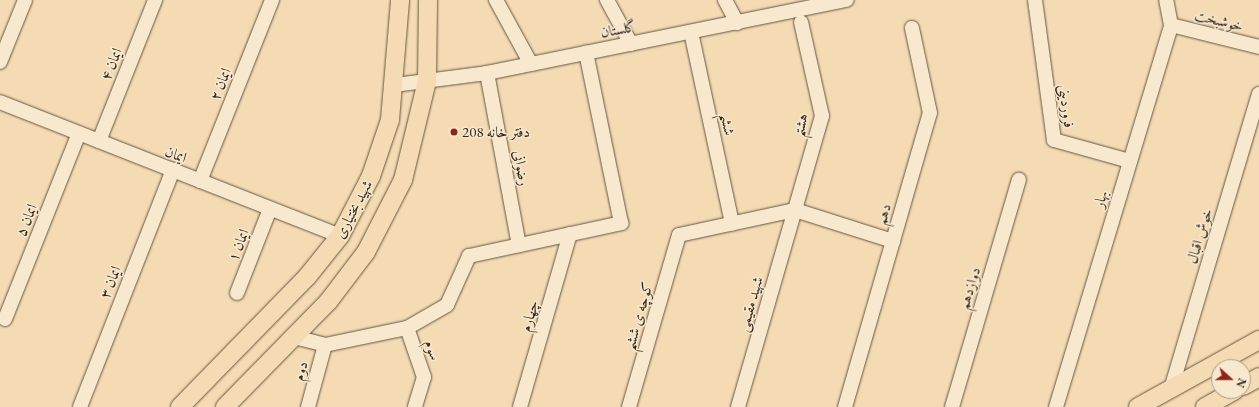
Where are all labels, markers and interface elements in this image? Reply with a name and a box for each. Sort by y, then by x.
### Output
street label: خوشبخت [1193,5,1245,35]
street label: گلستان [599,17,637,41]
street label: ایمان ۴ [96,45,126,83]
street label: ایمان ۲ [205,65,235,103]
street label: فروردینی [1055,83,1079,129]
street label: ششم [717,111,739,137]
street label: هشتم [789,112,811,138]
place label: دفتر خانه 208 [462,123,530,141]
marker: دفتر خانه 208 [449,127,459,137]
street label: ایمان [163,142,189,166]
street label: رضوانی [510,149,534,187]
street label: شهید بختیاری [330,177,376,241]
street label: بهار [1089,188,1111,210]
street label: ایمان ۵ [11,201,41,239]
street label: دهم [871,201,895,227]
street label: خوش اقبال [1182,206,1216,266]
street label: ایمان ۱ [223,226,253,264]
street label: ایمان ۳ [95,263,125,301]
street label: دوازدهم [954,265,984,311]
street label: شهید مقیمی [734,274,766,334]
street label: کوچه ی ششم [620,280,656,352]
street label: چهارم [516,298,542,334]
street label: سوم [421,337,445,363]
street label: دوم [289,359,311,383]
north arrow [1211,359,1251,399]
text: N [1233,376,1249,390]

